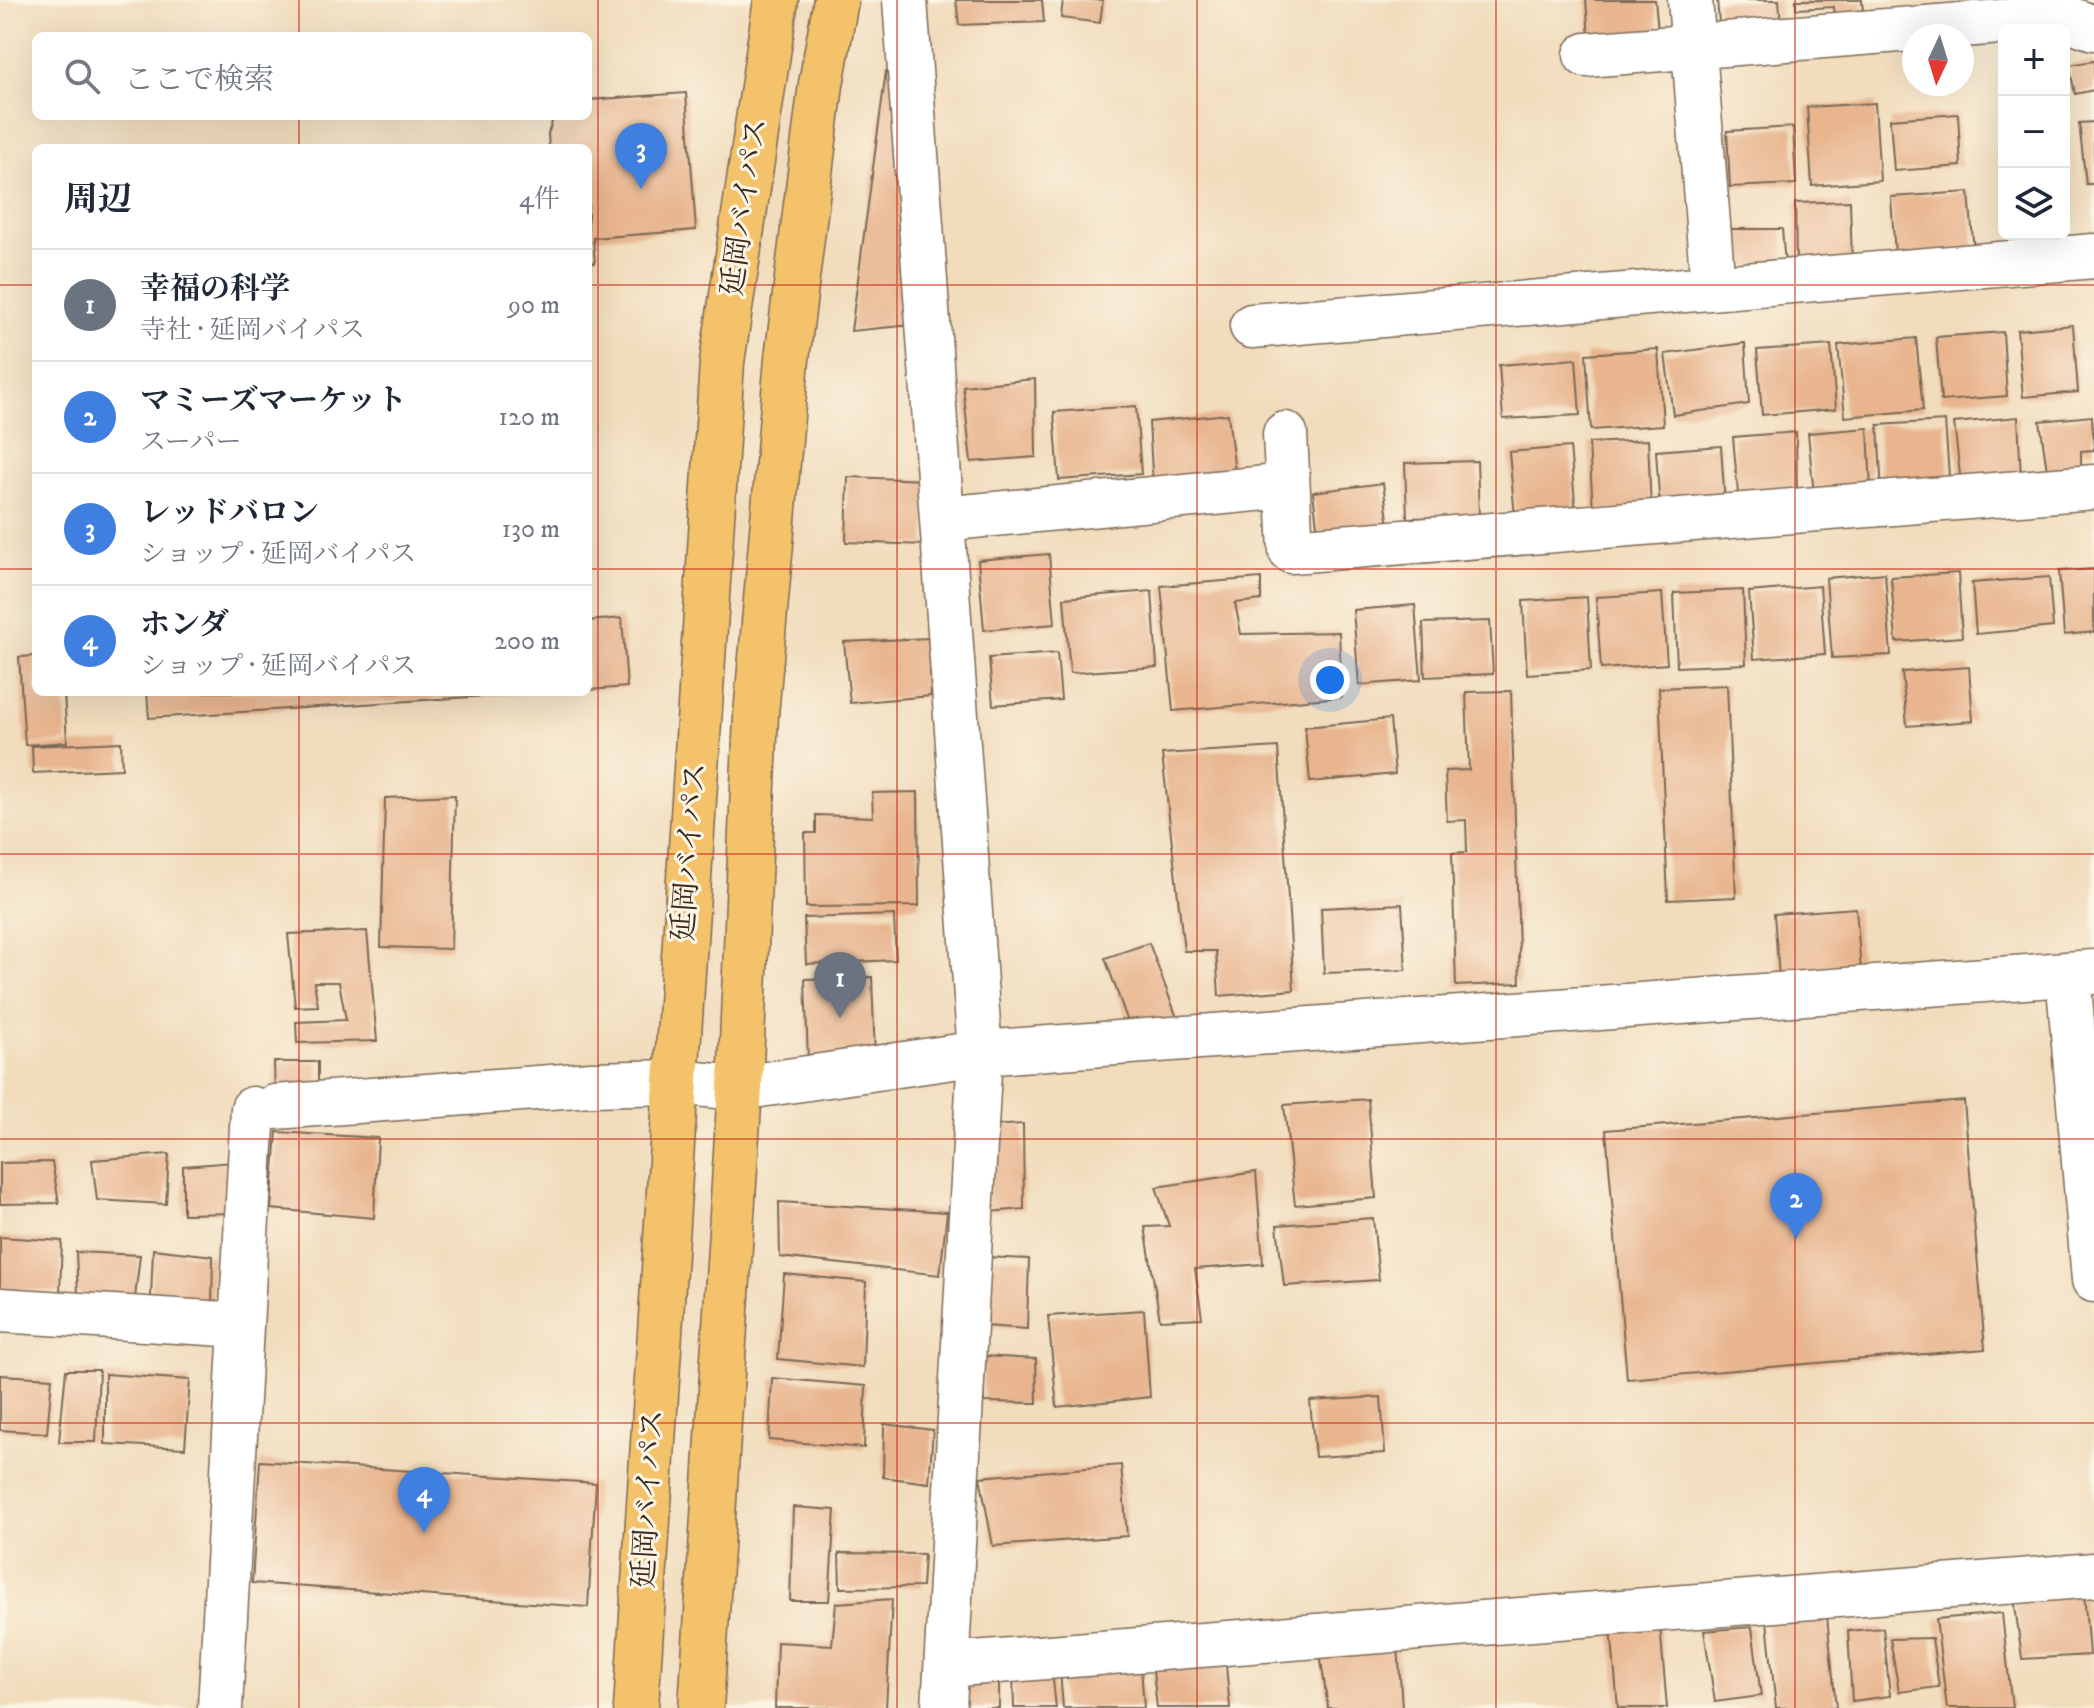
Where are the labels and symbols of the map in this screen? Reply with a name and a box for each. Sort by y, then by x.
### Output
north arrow [1902,24,1974,96]
street label: 延岡バイパス [714,116,776,298]
pin: 3 [615,123,667,189]
your location [1310,660,1350,700]
street label: 延岡バイパス [665,761,715,943]
pin: 1 [814,952,866,1018]
pin: 2 [1770,1173,1822,1239]
street label: 延岡バイパス [626,1408,672,1590]
pin: 4 [398,1467,450,1533]

